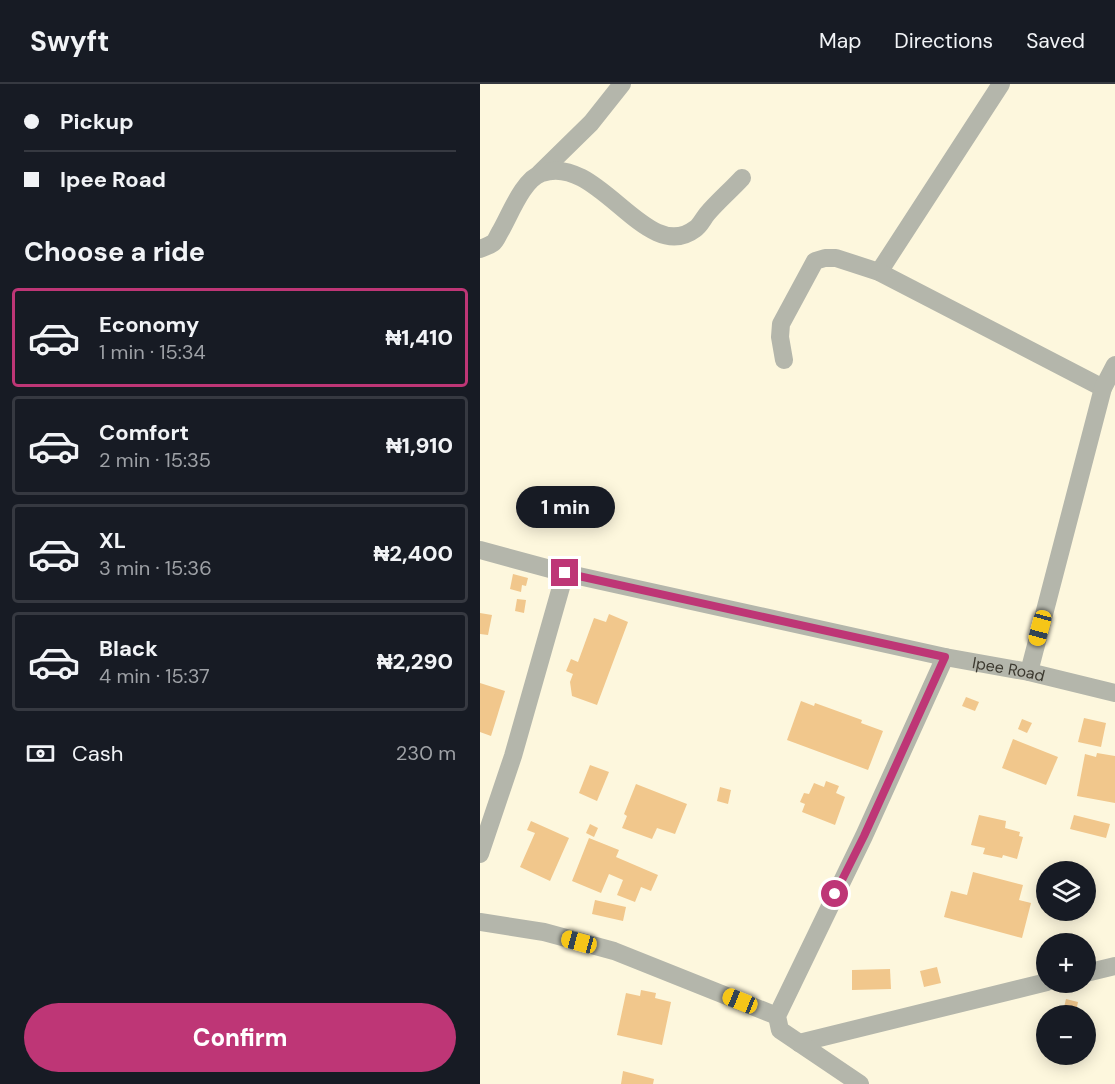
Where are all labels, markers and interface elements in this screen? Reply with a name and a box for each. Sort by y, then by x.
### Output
text: Swyft [30,23,109,60]
text: Map [819,27,861,55]
text: Directions [894,27,993,55]
text: Saved [1026,27,1085,55]
text: Pickup [60,107,134,136]
text: Ipee Road [60,165,166,194]
text: Choose a ride [24,234,205,269]
text: Economy [99,310,199,339]
icon: car [27,311,81,365]
text: ₦1,410 [385,323,453,352]
text: 1 min · 15:34 [99,339,206,365]
text: Comfort [99,418,189,447]
icon: car [27,419,81,473]
text: ₦1,910 [386,431,453,460]
text: 2 min · 15:35 [99,447,211,473]
callout: 1 min [516,486,614,528]
text: 1 min [541,494,590,520]
text: XL [99,526,126,555]
icon: car [27,527,81,581]
text: ₦2,400 [373,539,453,568]
text: 3 min · 15:36 [99,555,212,581]
route end [551,559,578,586]
car [1027,608,1053,648]
text: Black [99,634,158,663]
icon: car [27,635,81,689]
text: ₦2,290 [377,647,453,676]
street label: Ipee Road [971,652,1047,686]
text: 4 min · 15:37 [99,663,210,689]
icon: cash [24,737,57,770]
text: Cash [72,739,123,768]
text: 230 m [396,740,456,766]
map controls [1036,861,1096,1065]
button: layers [1036,861,1096,921]
route start [821,880,848,907]
car [559,929,599,955]
button: + [1036,933,1096,993]
car [720,986,760,1016]
button: Confirm [24,1003,456,1072]
button: − [1036,1005,1096,1065]

